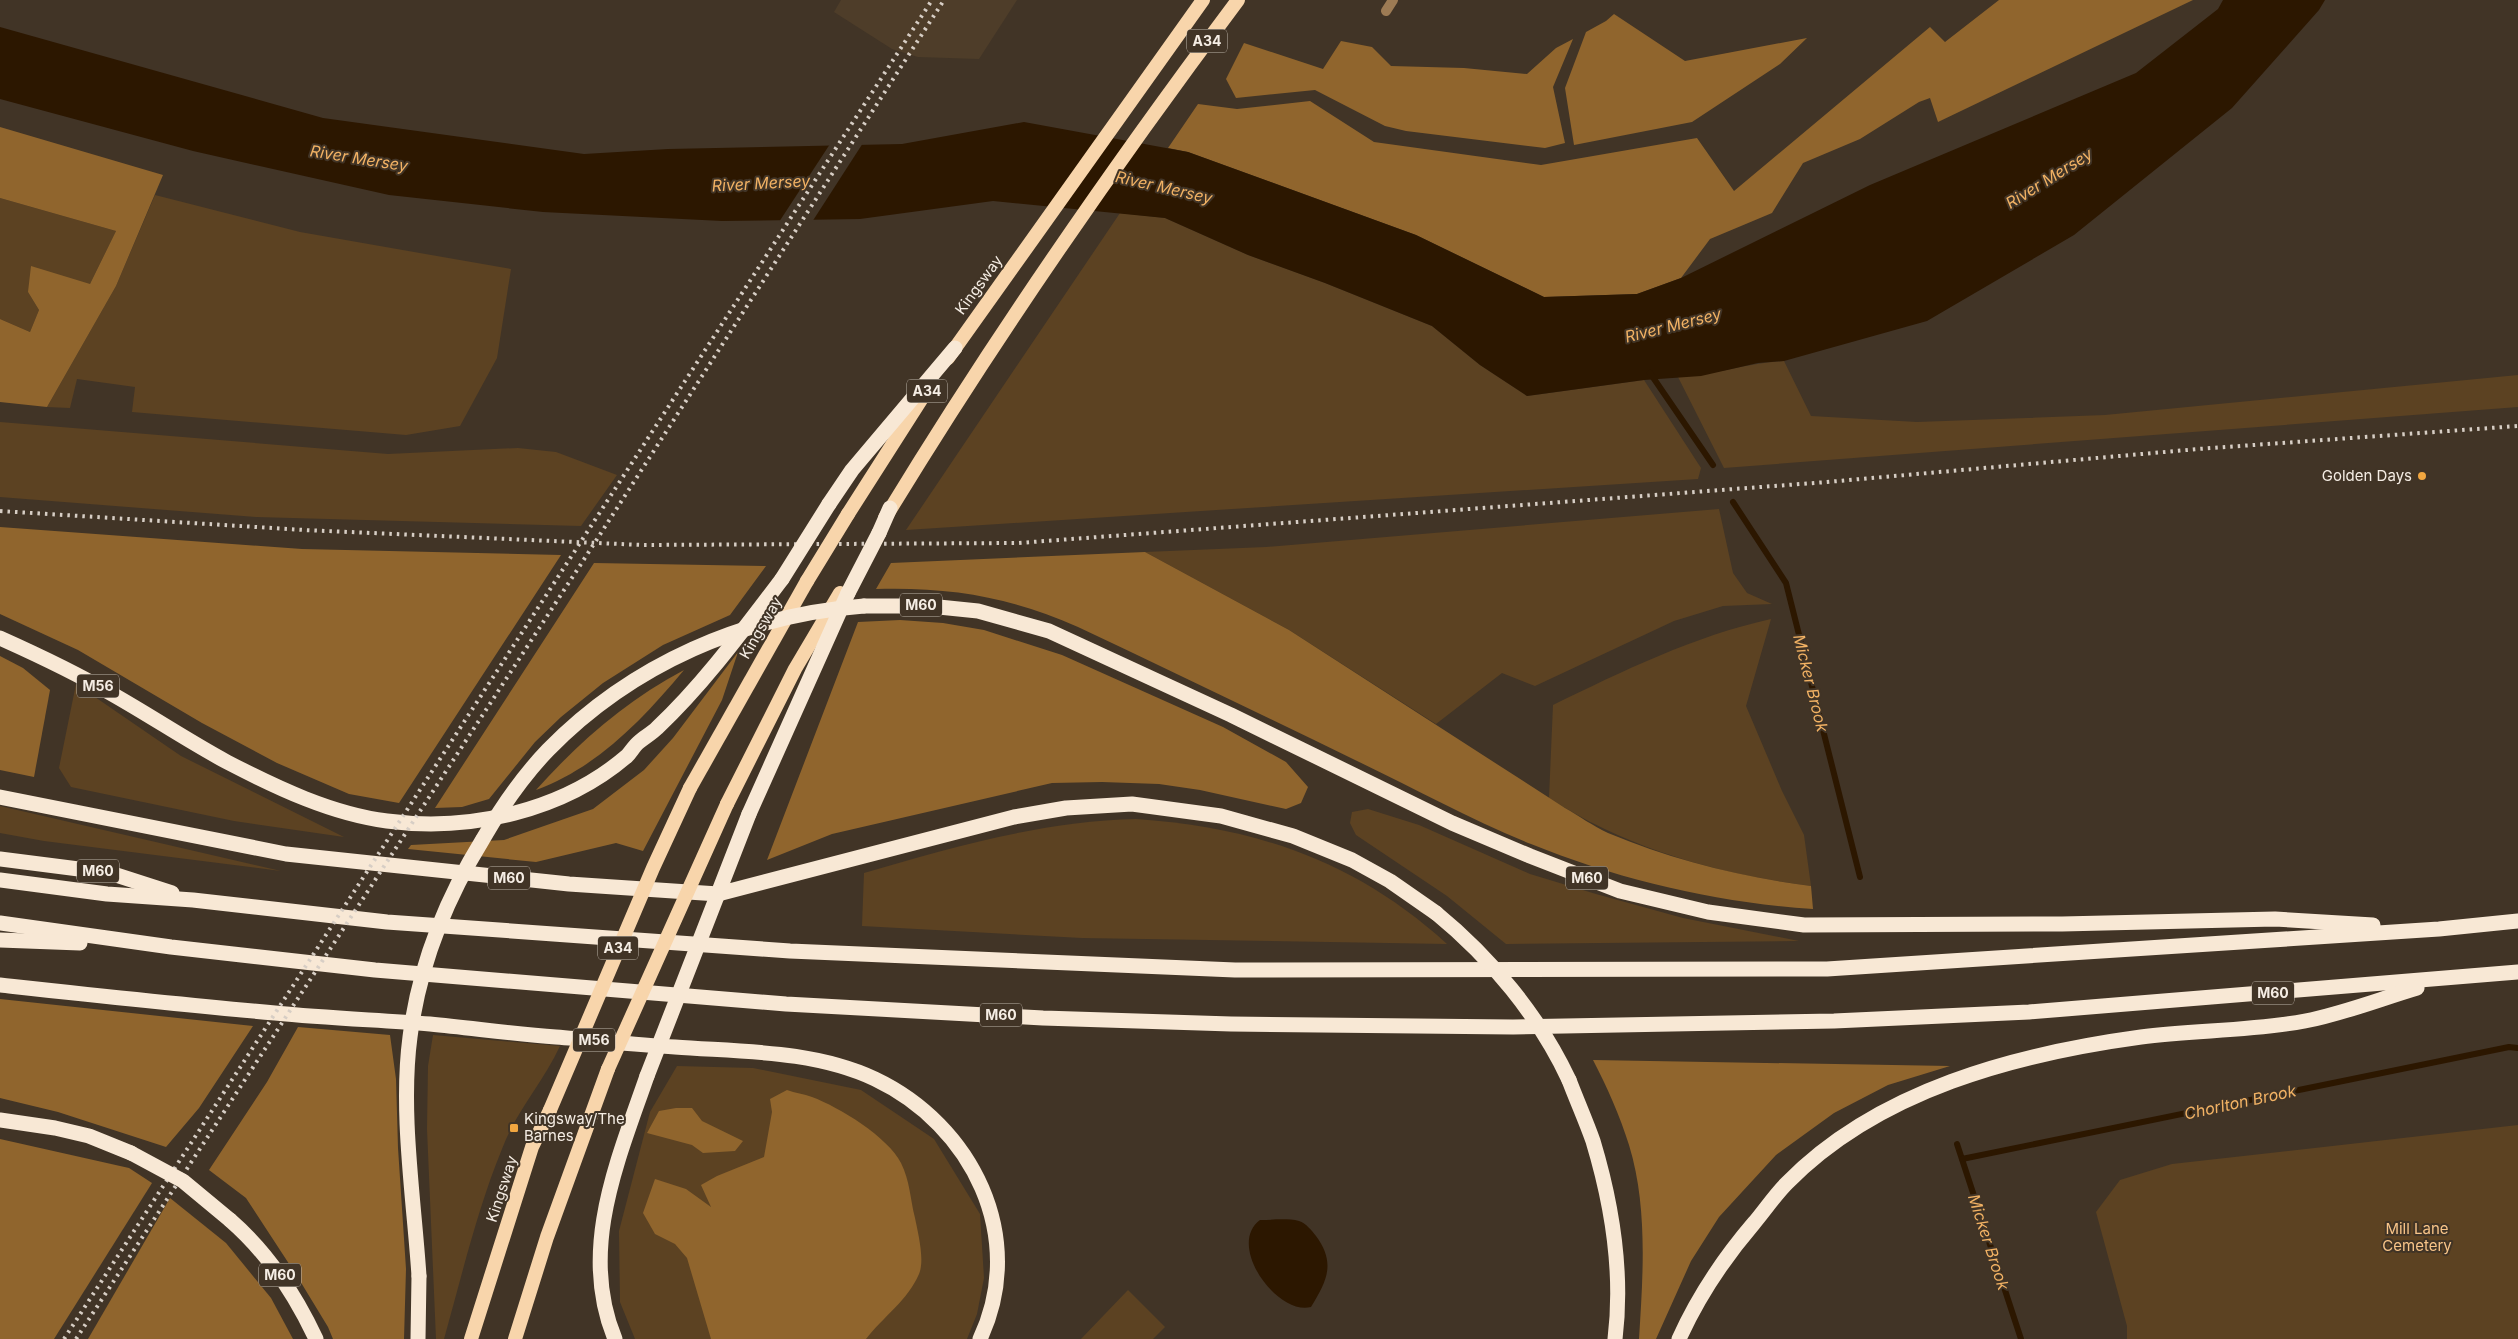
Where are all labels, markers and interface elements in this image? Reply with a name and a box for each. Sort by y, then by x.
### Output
road number: A34 [1187,29,1227,52]
water label: River Mersey [309,140,410,176]
water label: River Mersey [2002,143,2097,213]
water label: River Mersey [1114,166,1215,208]
water label: River Mersey [711,170,812,196]
street label: Kingsway [951,251,1007,318]
water label: River Mersey [1623,303,1724,347]
road number: A34 [907,380,947,402]
place label: Golden Days [2322,466,2412,485]
marker: Golden Days [2416,470,2428,482]
street label: Kingsway [735,593,786,662]
road number: M60 [900,594,942,616]
water label: Micker Brook [1789,632,1833,734]
road number: M56 [77,674,119,698]
road number: M60 [77,859,119,882]
road number: M60 [488,866,530,890]
road number: M60 [1566,866,1608,890]
road number: A34 [598,936,638,960]
road number: M60 [2252,981,2294,1004]
road number: M60 [980,1004,1022,1026]
road number: M56 [573,1028,615,1052]
water label: Chorlton Brook [2182,1080,2298,1124]
place label: Kingsway/The Barnes [524,1109,625,1145]
marker: Kingsway/The Barnes [508,1122,520,1134]
street label: Kingsway [482,1153,521,1225]
water label: Micker Brook [1964,1191,2014,1293]
park label: Mill Lane Cemetery [2382,1219,2452,1255]
road number: M60 [259,1264,301,1286]

